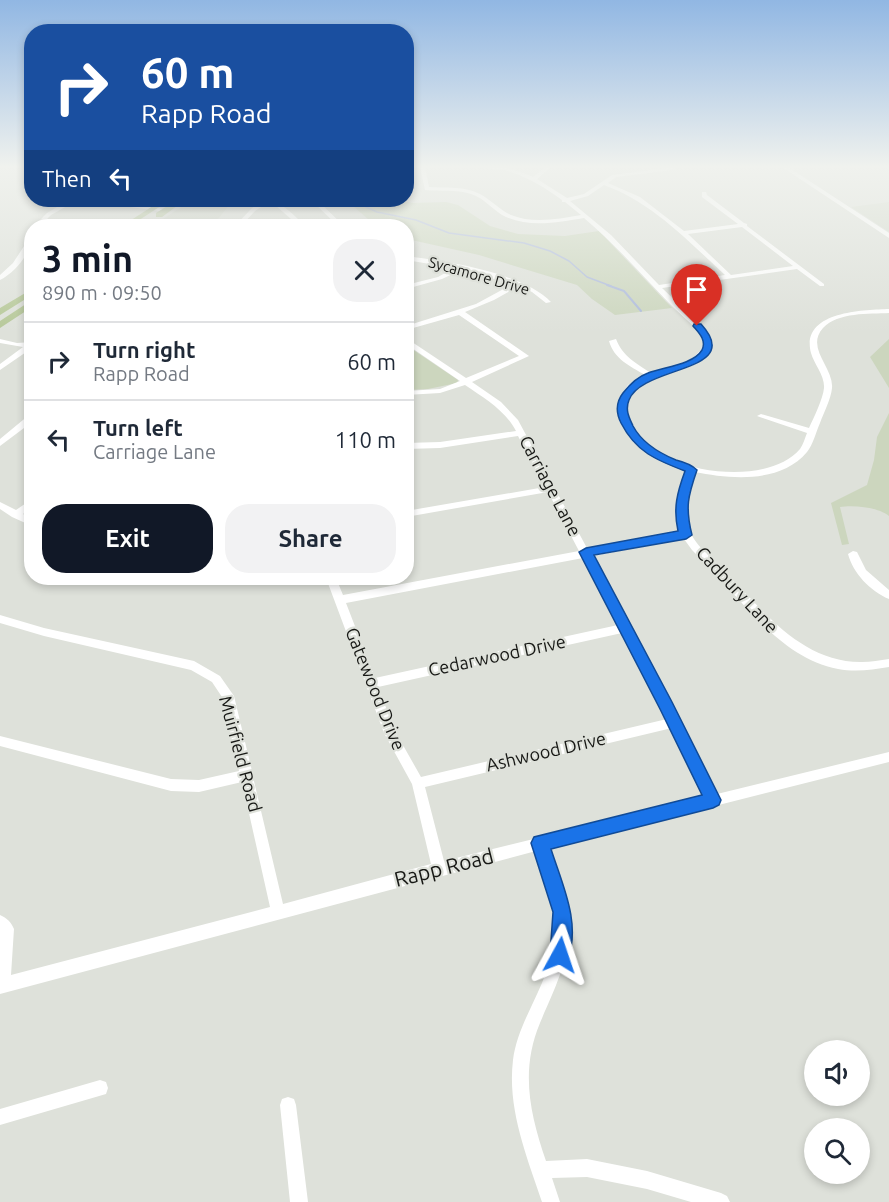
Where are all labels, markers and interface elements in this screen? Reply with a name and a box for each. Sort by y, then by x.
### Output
icon: right [42,48,120,126]
text: 60 m [141,49,235,96]
text: Rapp Road [141,98,272,128]
icon: left [104,162,137,195]
text: Then [42,166,92,191]
text: 3 min [42,238,133,279]
button: close [333,239,396,302]
street label: Sycamore Drive [427,253,532,298]
pin [671,264,722,326]
icon: arrive [680,273,713,306]
text: 890 m · 09:50 [42,281,162,304]
text: Turn right [93,337,195,362]
icon: right [42,345,75,378]
text: 60 m [347,349,396,374]
text: Rapp Road [93,362,190,385]
text: Turn left [93,415,183,440]
icon: left [42,423,75,456]
text: 110 m [335,427,396,452]
street label: Carriage Lane [516,432,586,539]
text: Carriage Lane [93,440,216,463]
button: Exit [42,504,213,573]
button: Share [225,504,396,573]
street label: Cadbury Lane [693,542,783,636]
street label: Gatewood Drive [342,624,410,753]
street label: Cedarwood Drive [426,631,567,679]
street label: Muirfield Road [216,694,266,814]
street label: Ashwood Drive [484,728,608,775]
street label: Rapp Road [392,843,496,891]
position arrow [528,923,592,987]
map controls [804,1040,870,1184]
button: sound [804,1040,870,1106]
button: search [804,1118,870,1184]

